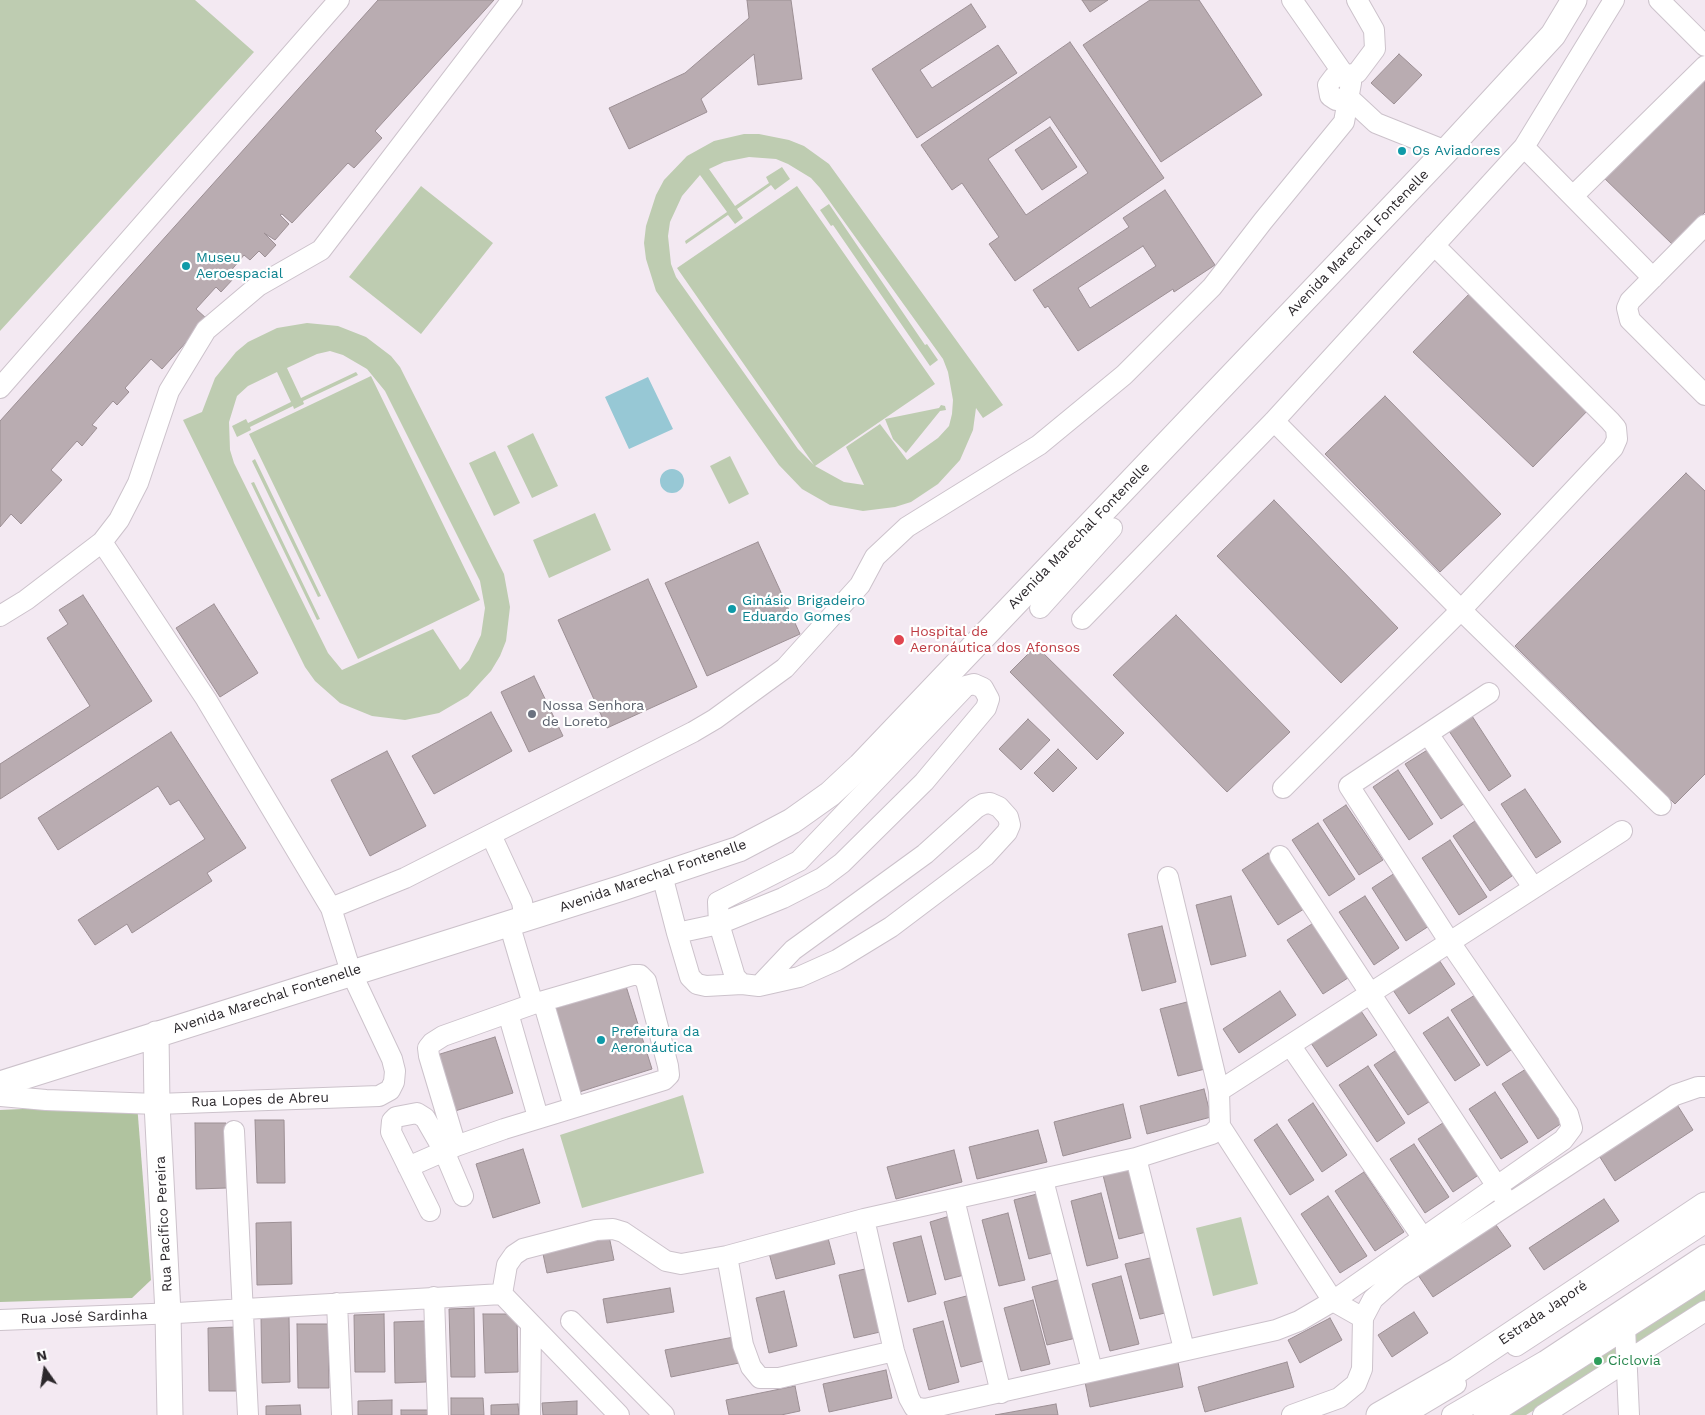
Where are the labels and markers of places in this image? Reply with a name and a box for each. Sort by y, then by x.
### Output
place label: Os Aviadores [1412,143,1500,159]
marker: Os Aviadores [1396,145,1408,157]
place label: Museu Aeroespacial [196,250,283,282]
marker: Museu Aeroespacial [180,260,192,272]
place label: Ginásio Brigadeiro Eduardo Gomes [742,593,865,626]
marker: Ginásio Brigadeiro Eduardo Gomes [726,603,738,615]
place label: Hospital de Aeronáutica dos Afonsos [910,624,1080,656]
marker: Hospital de Aeronáutica dos Afonsos [892,633,906,647]
place label: Nossa Senhora de Loreto [542,698,644,730]
marker: Nossa Senhora de Loreto [526,708,538,720]
place label: Prefeitura da Aeronáutica [611,1024,700,1056]
marker: Prefeitura da Aeronáutica [595,1034,607,1046]
place label: Ciclovia [1608,1353,1661,1369]
marker: Ciclovia [1592,1355,1604,1367]

